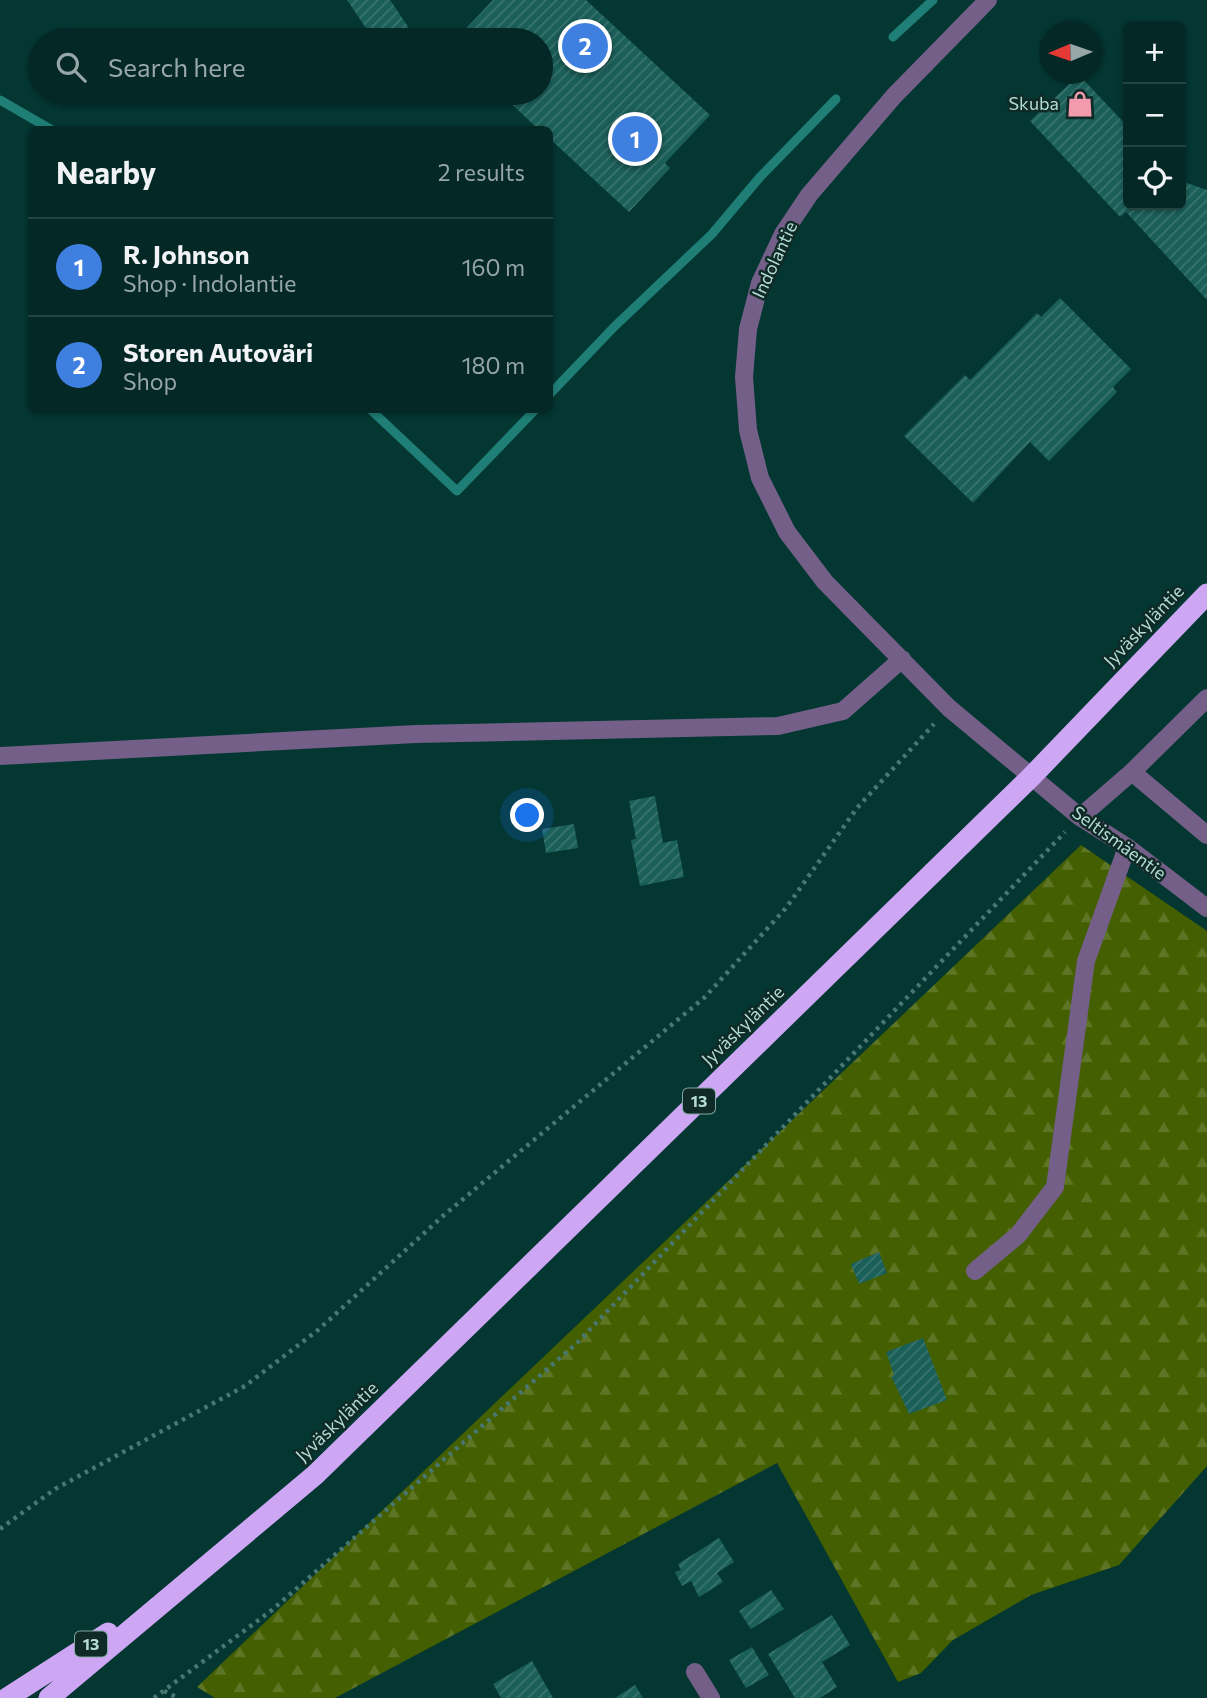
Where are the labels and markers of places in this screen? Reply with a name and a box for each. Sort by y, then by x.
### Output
pin: 2 [562,20,608,72]
shop icon: Skuba [1065,89,1095,119]
place label: Skuba [1009,92,1059,114]
pin: 1 [612,113,658,165]

